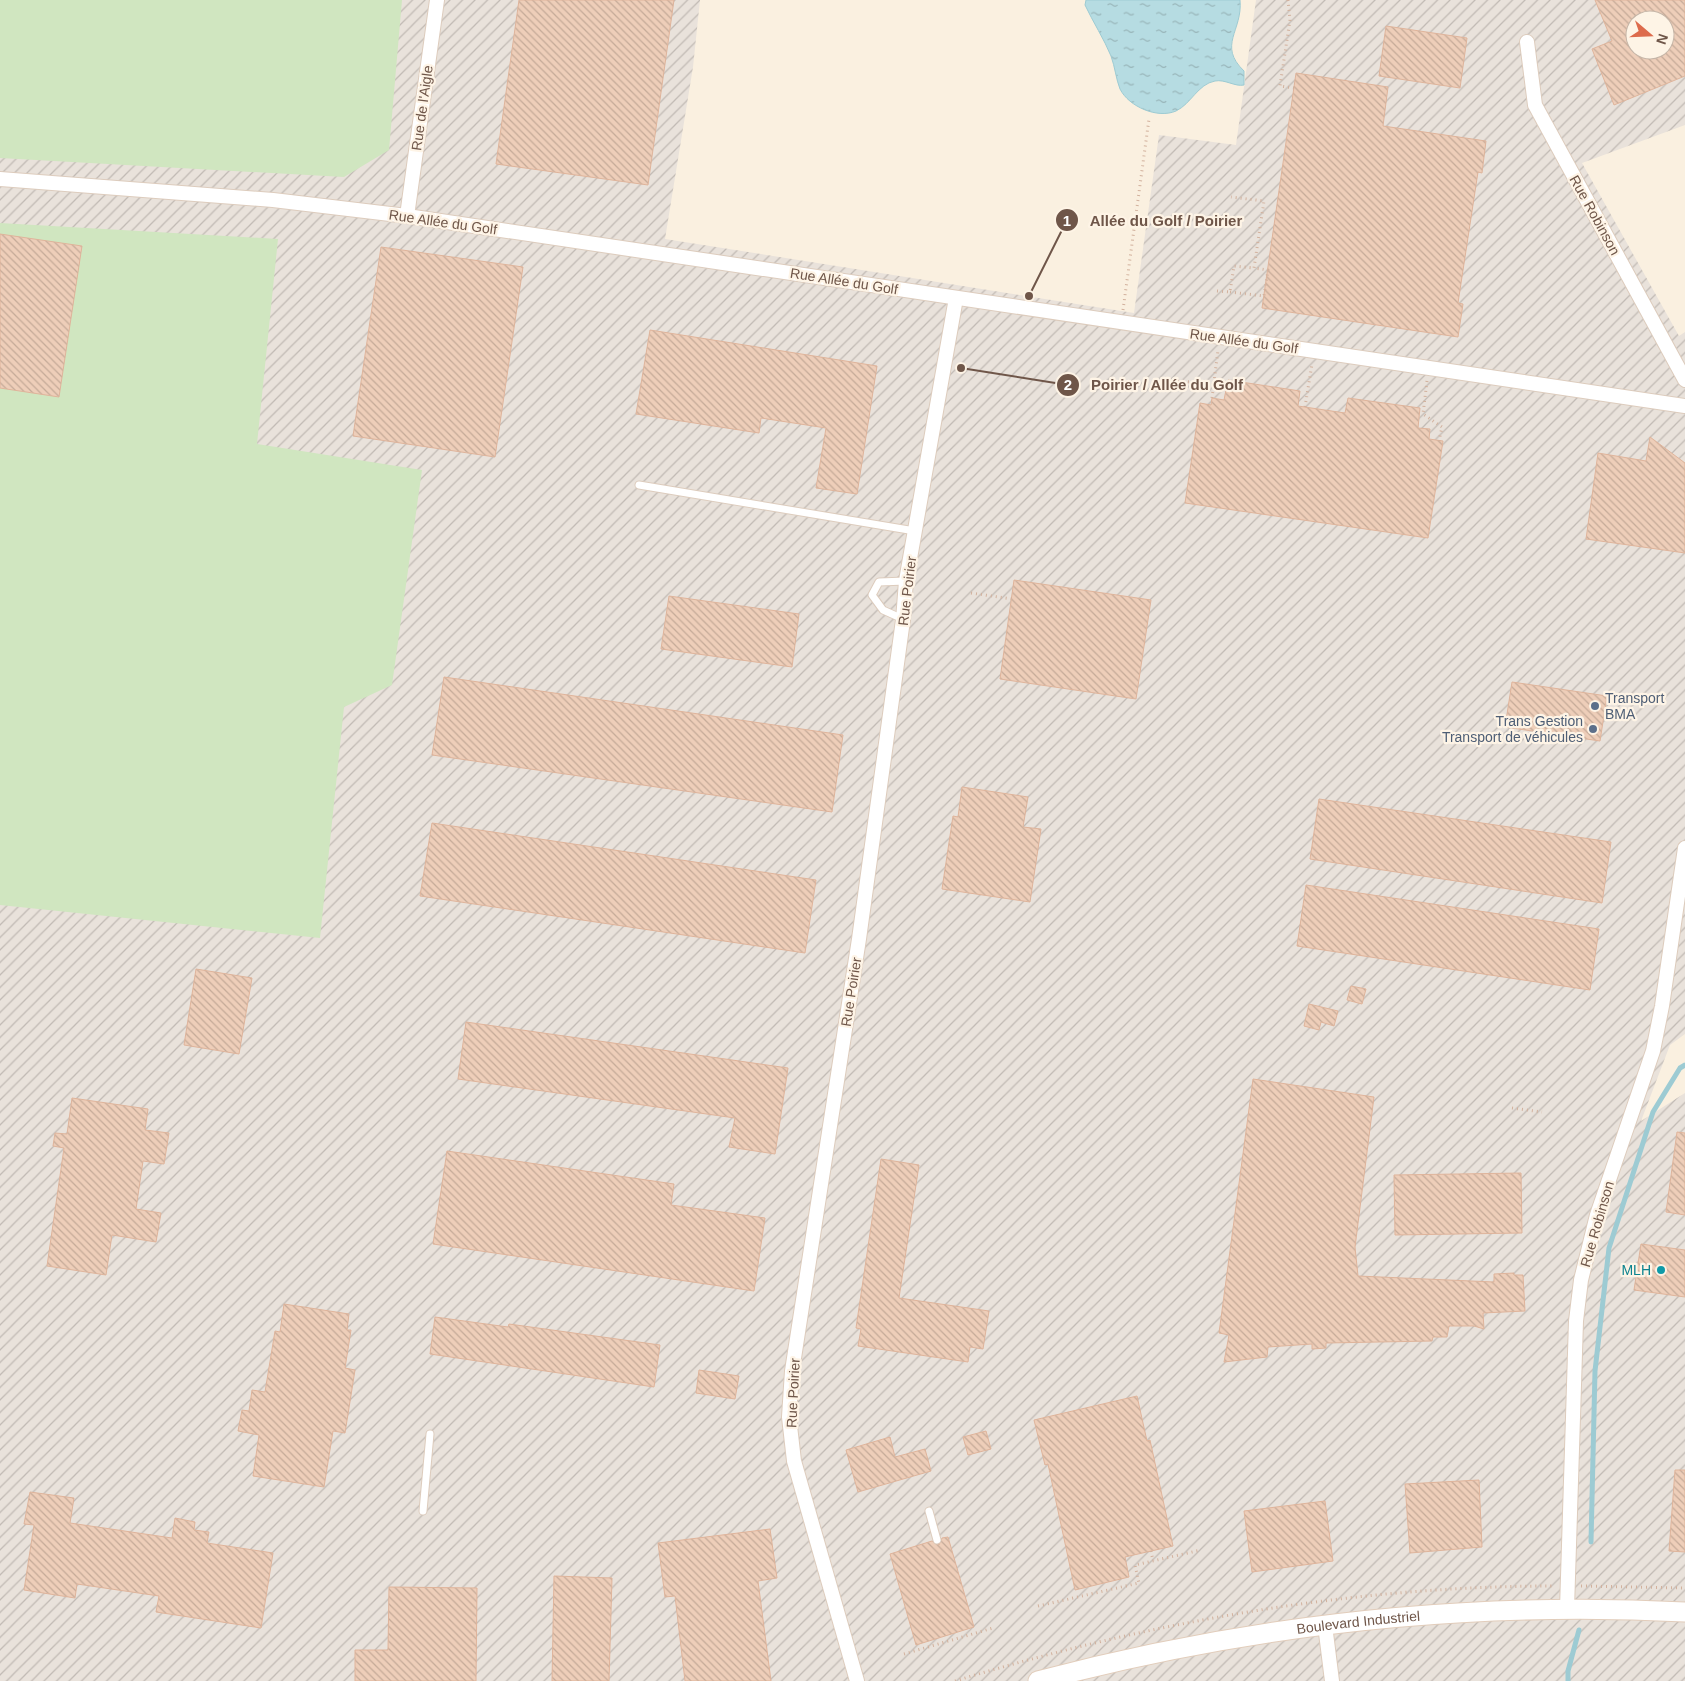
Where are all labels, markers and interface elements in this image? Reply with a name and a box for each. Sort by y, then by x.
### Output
north arrow [1625,10,1675,60]
text: N [1653,32,1672,47]
street label: Rue de l'Aigle [408,64,436,152]
street label: Rue Robinson [1566,172,1624,258]
callout: Allée du Golf / Poirier [1055,205,1252,235]
street label: Rue Allée du Golf [388,206,498,238]
text: 1 [1063,212,1071,229]
text: Allée du Golf / Poirier [1090,212,1242,229]
street label: Rue Allée du Golf [789,265,899,297]
street label: Rue Allée du Golf [1189,325,1299,357]
callout: Poirier / Allée du Golf [1055,370,1253,400]
text: 2 [1064,376,1072,393]
text: Poirier / Allée du Golf [1091,376,1244,393]
street label: Rue Poirier [895,555,919,627]
place label: Transport BMA [1605,690,1665,722]
marker: Transport BMA [1589,700,1601,712]
place label: Trans Gestion Transport de véhicules [1442,713,1583,745]
marker: Trans Gestion Transport de véhicules [1587,723,1599,735]
street label: Rue Poirier [838,956,864,1028]
street label: Rue Robinson [1577,1179,1617,1269]
place label: MLH [1621,1262,1651,1278]
marker: MLH [1655,1264,1667,1276]
street label: Rue Poirier [783,1357,803,1428]
street label: Boulevard Industriel [1296,1608,1421,1637]

